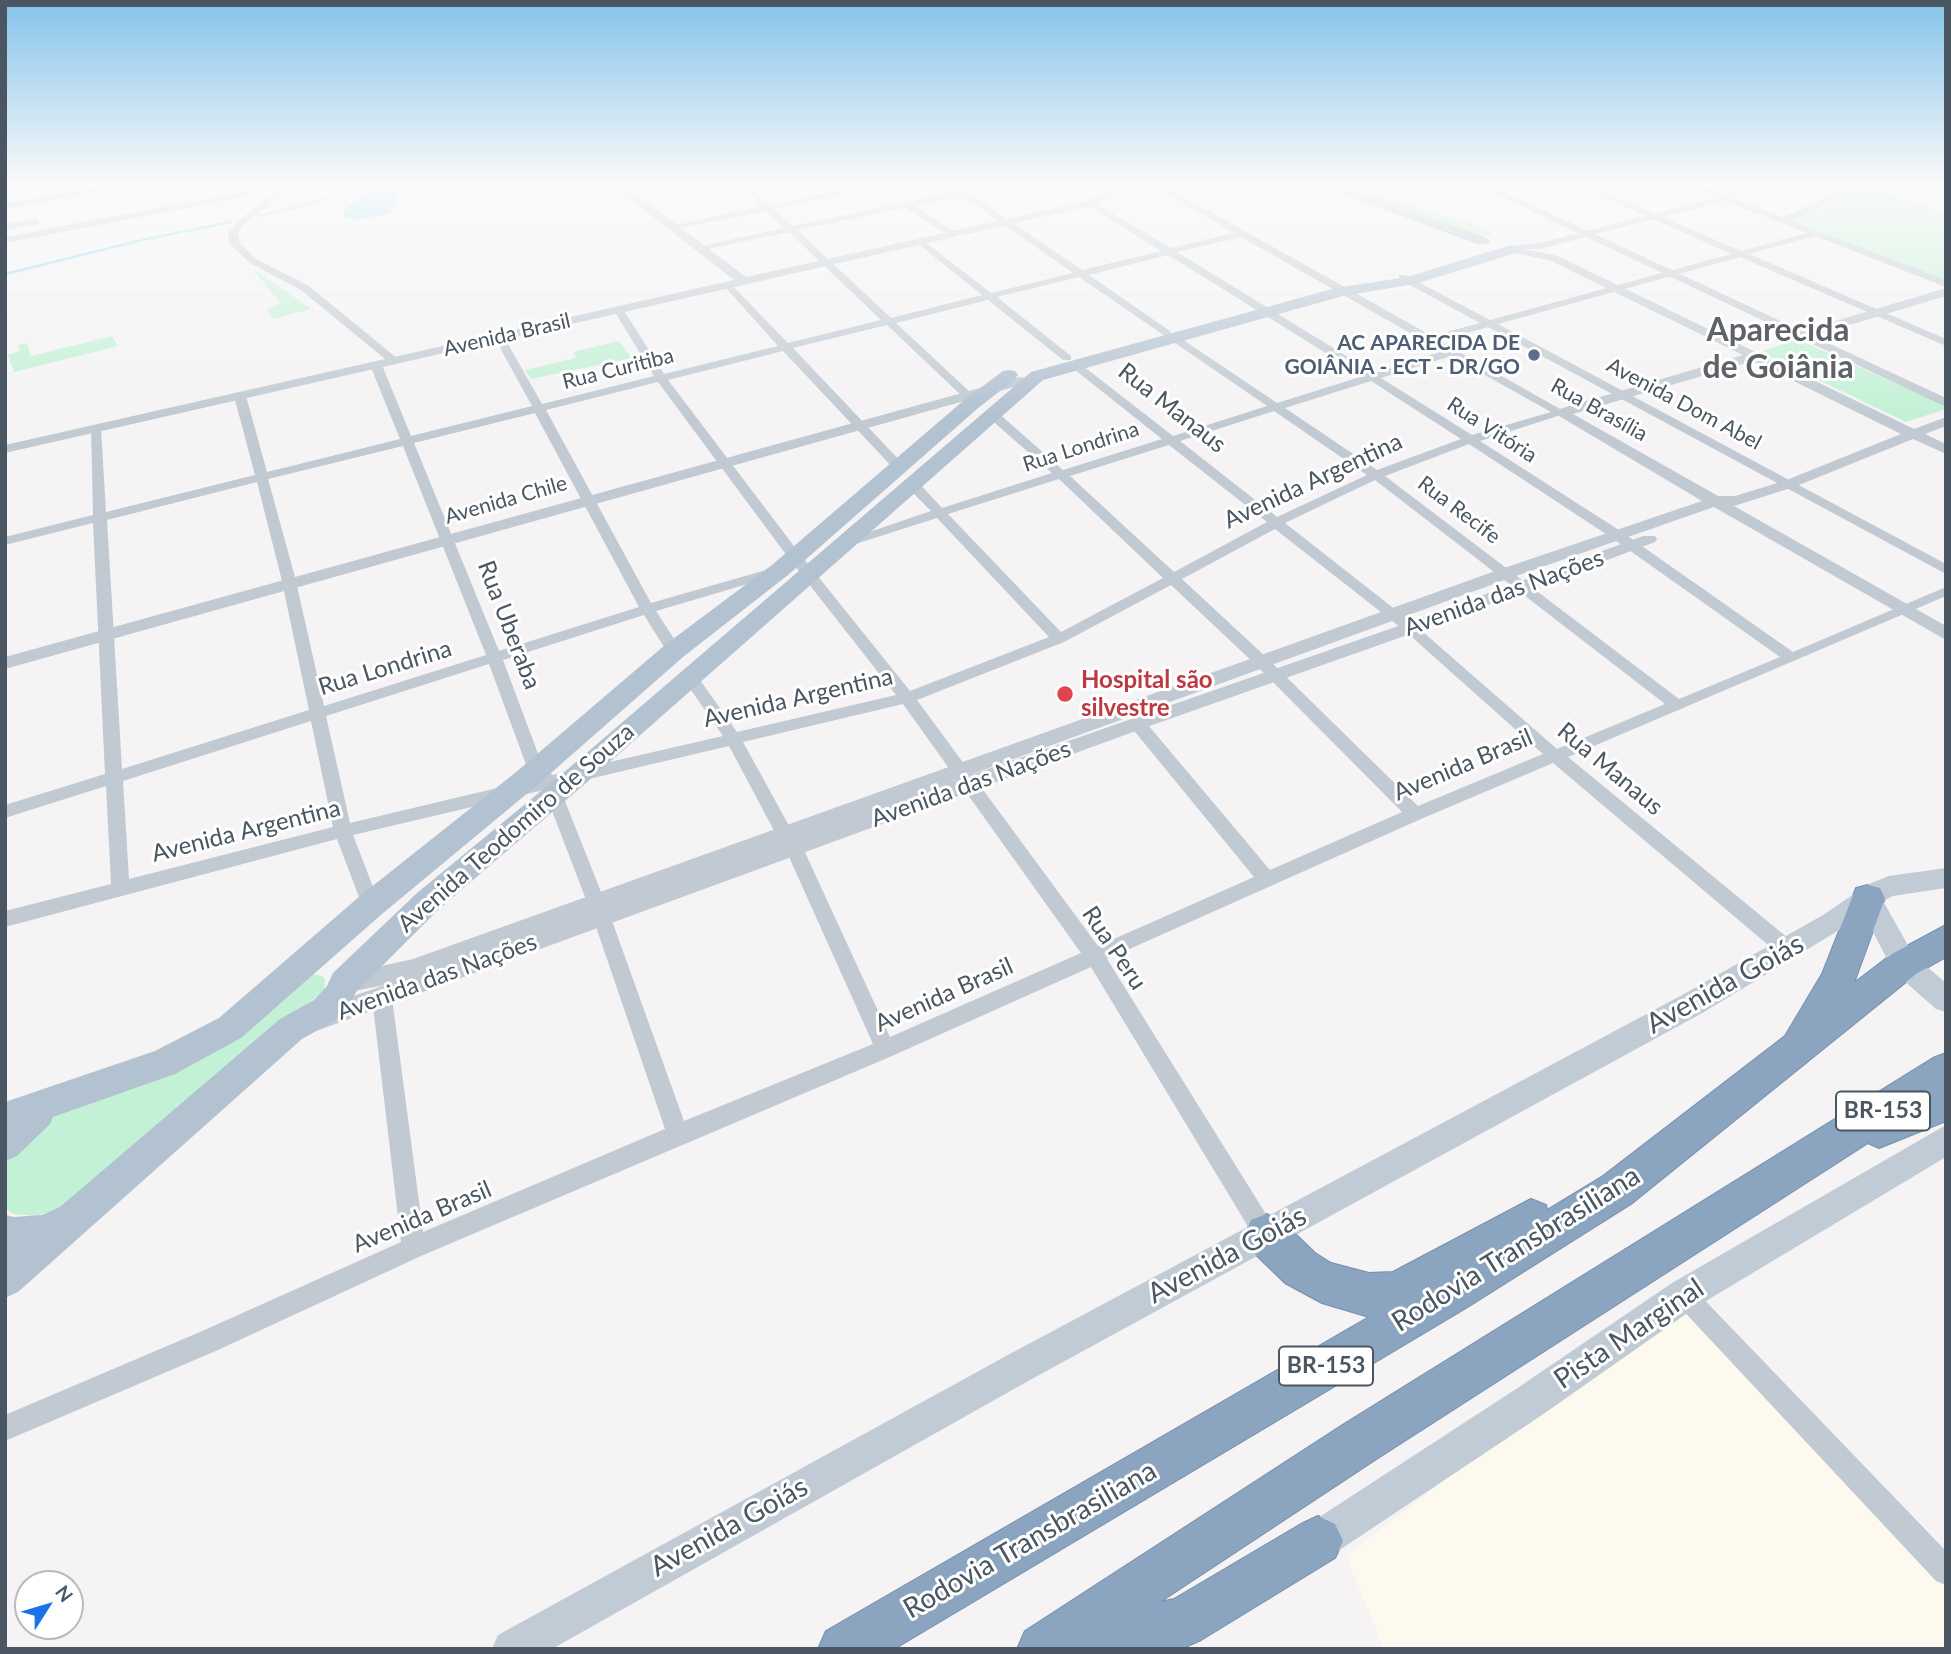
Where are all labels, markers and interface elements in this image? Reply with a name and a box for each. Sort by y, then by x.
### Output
street label: Avenida Brasil [441,308,573,362]
district label: Aparecida de Goiânia [1702,312,1854,387]
place label: AC APARECIDA DE GOIÂNIA - ECT - DR/GO [1284,330,1520,380]
street label: Rua Curitiba [560,343,676,395]
marker: AC APARECIDA DE GOIÂNIA - ECT - DR/GO [1526,347,1542,363]
street label: Avenida Dom Abel [1602,353,1766,455]
street label: Rua Manaus [1112,357,1232,459]
street label: Rua Brasília [1546,373,1652,447]
street label: Rua Vitória [1442,392,1542,468]
street label: Rua Londrina [1020,416,1142,478]
street label: Avenida Argentina [1219,427,1407,535]
street label: Avenida Chile [442,470,570,530]
street label: Rua Recife [1413,471,1505,549]
street label: Avenida das Nações [1400,543,1608,643]
street label: Rua Uberaba [471,557,547,693]
street label: Rua Londrina [315,634,455,702]
street label: Avenida Argentina [700,662,896,734]
place label: Hospital são silvestre [1081,666,1213,722]
marker: Hospital são silvestre [1055,684,1075,704]
street label: Rua Manaus [1551,717,1669,821]
street label: Avenida Teodomiro de Souza [392,718,640,938]
street label: Avenida Brasil [1389,723,1537,807]
street label: Avenida das Nações [867,734,1075,834]
street label: Avenida Argentina [149,794,343,868]
street label: Rua Peru [1076,901,1152,995]
street label: Avenida das Nações [333,927,541,1027]
street label: Avenida Goiás [1640,927,1810,1041]
street label: Avenida Brasil [870,952,1018,1038]
road number: BR-153 [1836,1092,1930,1130]
street label: Rodovia Transbrasiliana [1386,1159,1646,1339]
street label: Avenida Brasil [348,1175,496,1259]
street label: Avenida Goiás [1142,1199,1312,1311]
street label: Pista Marginal [1548,1272,1710,1396]
road number: BR-153 [1279,1346,1373,1386]
street label: Rodovia Transbrasiliana [898,1454,1162,1626]
street label: Avenida Goiás [644,1470,814,1584]
north arrow [14,1570,84,1640]
text: N [51,1580,78,1606]

